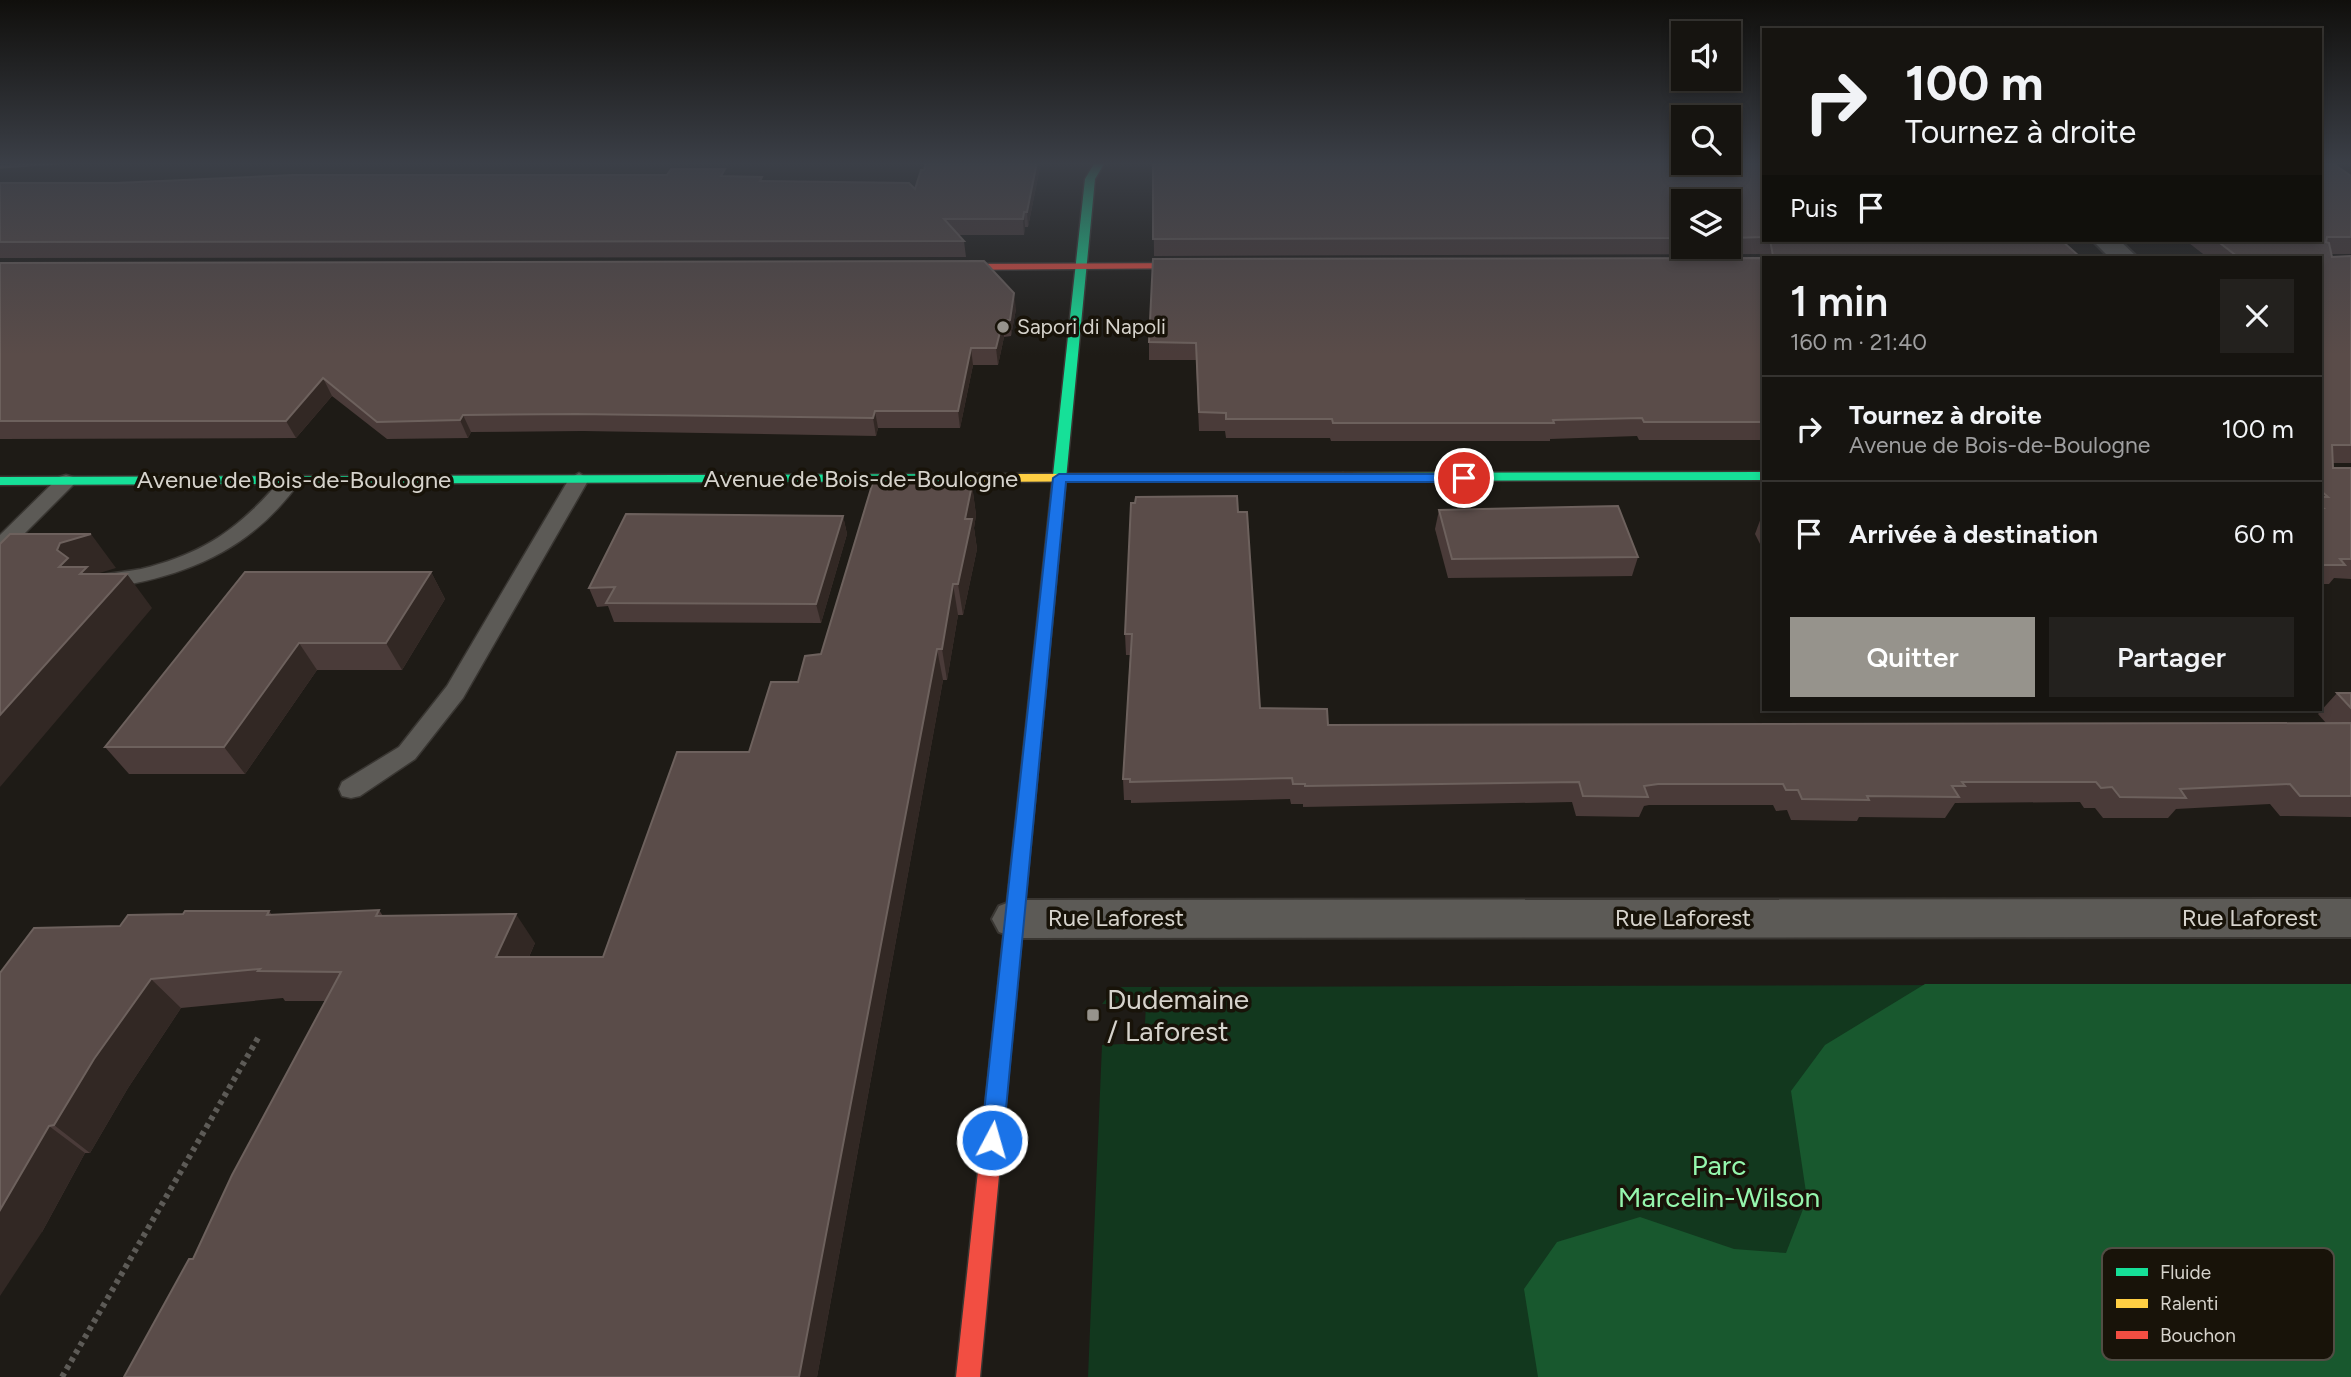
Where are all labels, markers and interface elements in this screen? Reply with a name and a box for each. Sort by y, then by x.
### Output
map controls [1671,21,1741,259]
button: sound [1671,21,1741,91]
text: 100 m [1905,53,2044,112]
icon: right [1790,56,1881,147]
button: search [1671,105,1741,175]
text: Tournez à droite [1905,113,2136,151]
button: layers [1671,189,1741,259]
icon: arrive [1852,189,1890,227]
text: Puis [1790,192,1838,224]
text: 1 min [1790,276,1888,327]
button: close [2220,279,2294,353]
place label: Sapori di Napoli [1017,314,1166,339]
marker: Sapori di Napoli [995,319,1011,335]
text: 160 m · 21:40 [1790,328,1927,356]
text: Tournez à droite [1849,399,2042,431]
icon: right [1790,410,1828,448]
text: 100 m [2221,413,2294,445]
text: Avenue de Bois-de-Boulogne [1849,431,2150,459]
pin [1434,448,1494,508]
icon: arrive [1445,459,1483,497]
street label: Avenue de Bois-de-Boulogne [704,464,1018,493]
street label: Avenue de Bois-de-Boulogne [137,465,451,494]
icon: arrive [1790,515,1828,553]
text: Arrivée à destination [1849,518,2098,550]
text: 60 m [2234,518,2294,550]
button: Quitter [1790,617,2035,697]
button: Partager [2049,617,2294,697]
street label: Rue Laforest [1048,903,1184,932]
street label: Rue Laforest [1615,903,1751,932]
street label: Rue Laforest [2182,903,2318,932]
place label: Dudemaine / Laforest [1107,982,1249,1048]
marker: Dudemaine / Laforest [1085,1007,1101,1023]
position arrow [955,1103,1029,1177]
park label: Parc Marcelin-Wilson [1618,1148,1820,1214]
legend [2102,1248,2334,1360]
text: Fluide [2160,1261,2211,1284]
text: Ralenti [2160,1292,2218,1315]
text: Bouchon [2160,1324,2236,1347]

